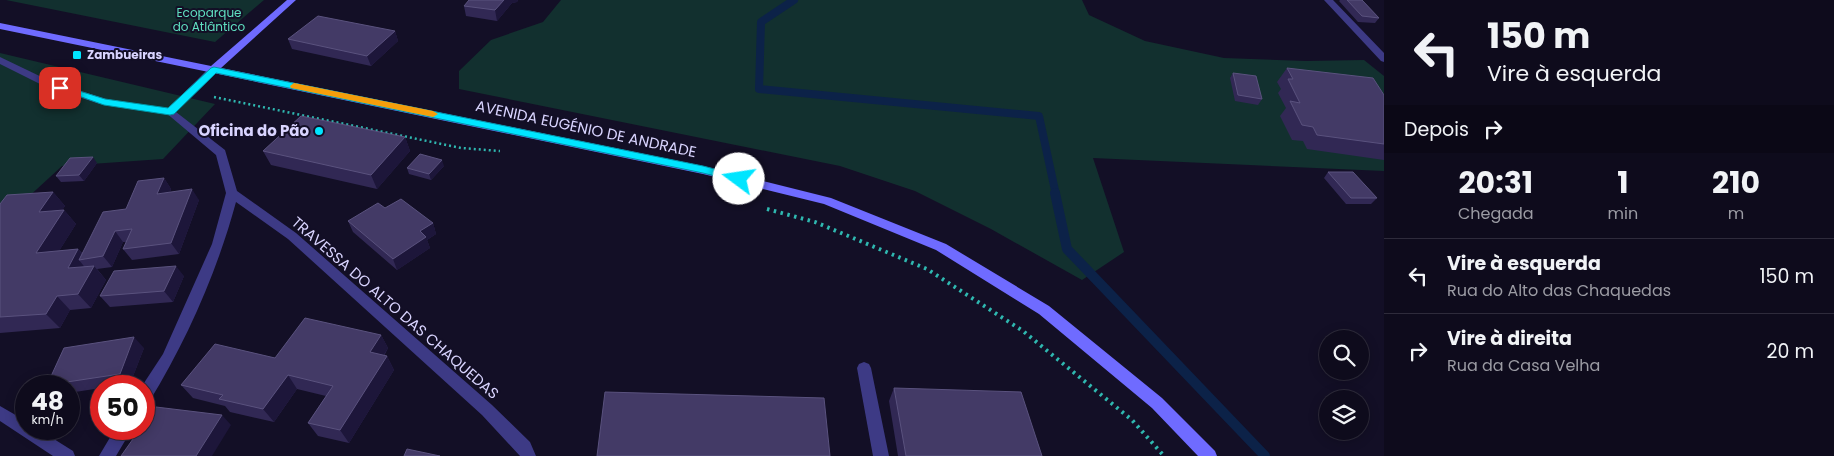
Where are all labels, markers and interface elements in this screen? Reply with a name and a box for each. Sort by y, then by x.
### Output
park label: Ecoparque do Atlântico [173,4,246,35]
text: 150 m [1487,11,1590,60]
icon: left [1404,20,1469,85]
place label: Zambueiras [87,46,162,63]
marker: Zambueiras [71,49,83,61]
text: Vire à esquerda [1487,58,1661,89]
pin [39,67,81,109]
icon: arrive [46,74,74,102]
street label: AVENIDA EUGÉNIO DE ANDRADE [474,95,698,162]
icon: right [1479,115,1507,143]
text: Depois [1404,116,1469,143]
place label: Oficina do Pão [198,120,309,141]
marker: Oficina do Pão [313,125,325,137]
position arrow [712,152,764,204]
text: 20:31 [1458,161,1533,204]
text: 1 [1617,161,1629,204]
text: 210 [1712,161,1760,204]
text: Chegada [1458,202,1534,225]
text: min [1608,202,1638,225]
text: m [1728,202,1744,225]
street label: TRAVESSA DO ALTO DAS CHAQUEDAS [287,212,504,404]
text: Vire à esquerda [1447,250,1601,277]
icon: left [1404,262,1432,290]
text: 150 m [1759,263,1814,290]
text: Rua do Alto das Chaquedas [1447,279,1671,302]
text: Vire à direita [1447,325,1572,352]
map controls [1319,330,1369,440]
button: search [1319,330,1369,380]
icon: right [1404,337,1432,365]
text: 20 m [1766,338,1814,365]
text: Rua da Casa Velha [1447,354,1600,377]
speed limit sign: 50 [90,375,155,440]
text: 48 [31,384,64,419]
button: layers [1319,390,1369,440]
text: km/h [32,411,63,428]

